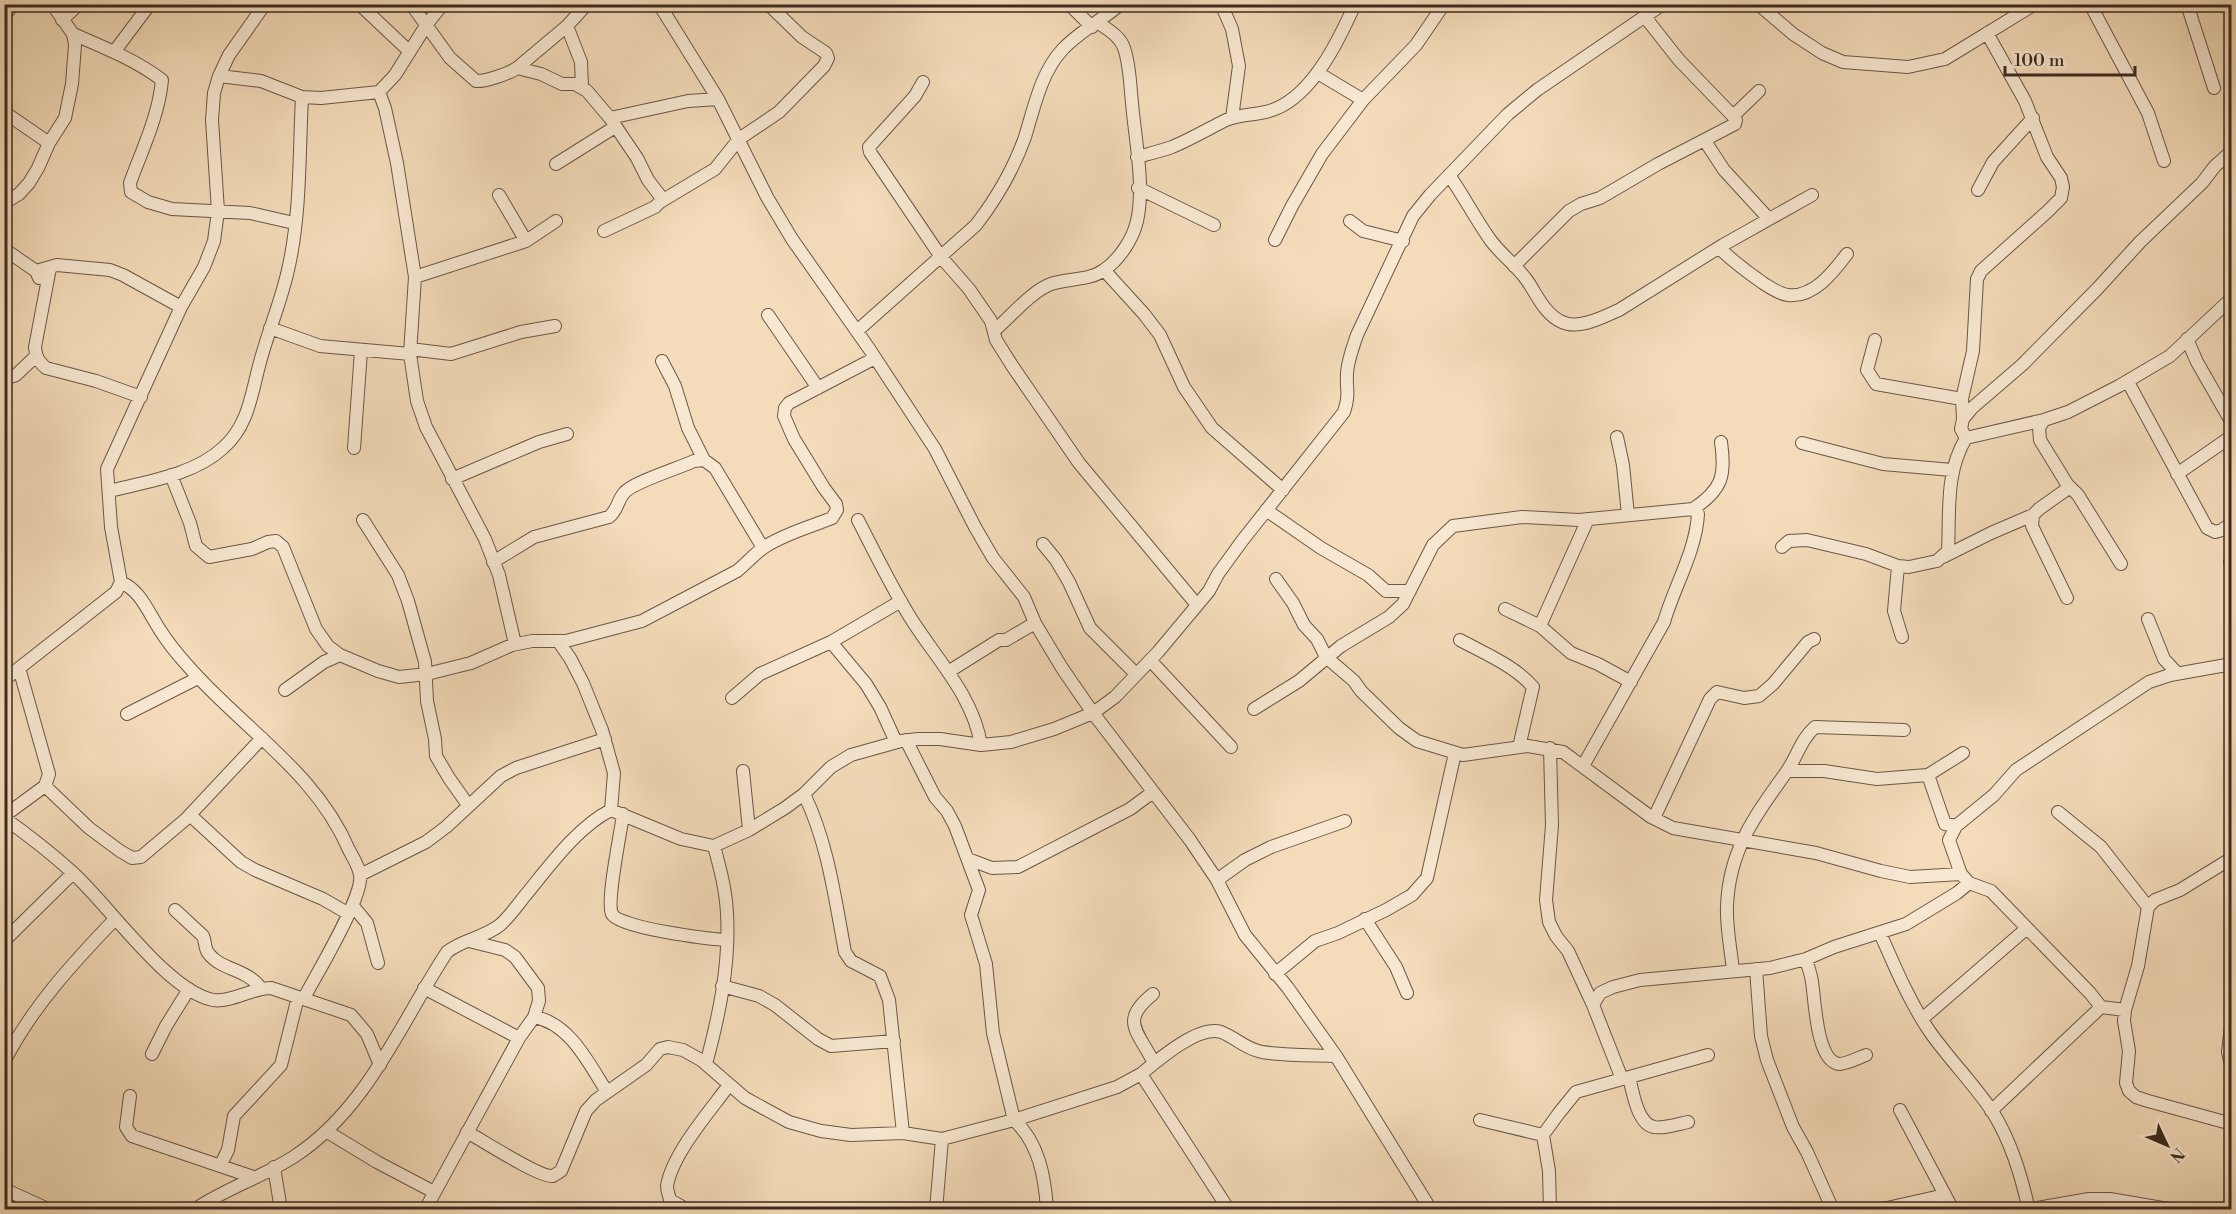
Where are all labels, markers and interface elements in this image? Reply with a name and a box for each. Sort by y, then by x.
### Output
scale bar [2005,39,2136,77]
text: 100 m [2014,49,2065,72]
north arrow [2137,1115,2197,1175]
text: N [2165,1143,2189,1166]

